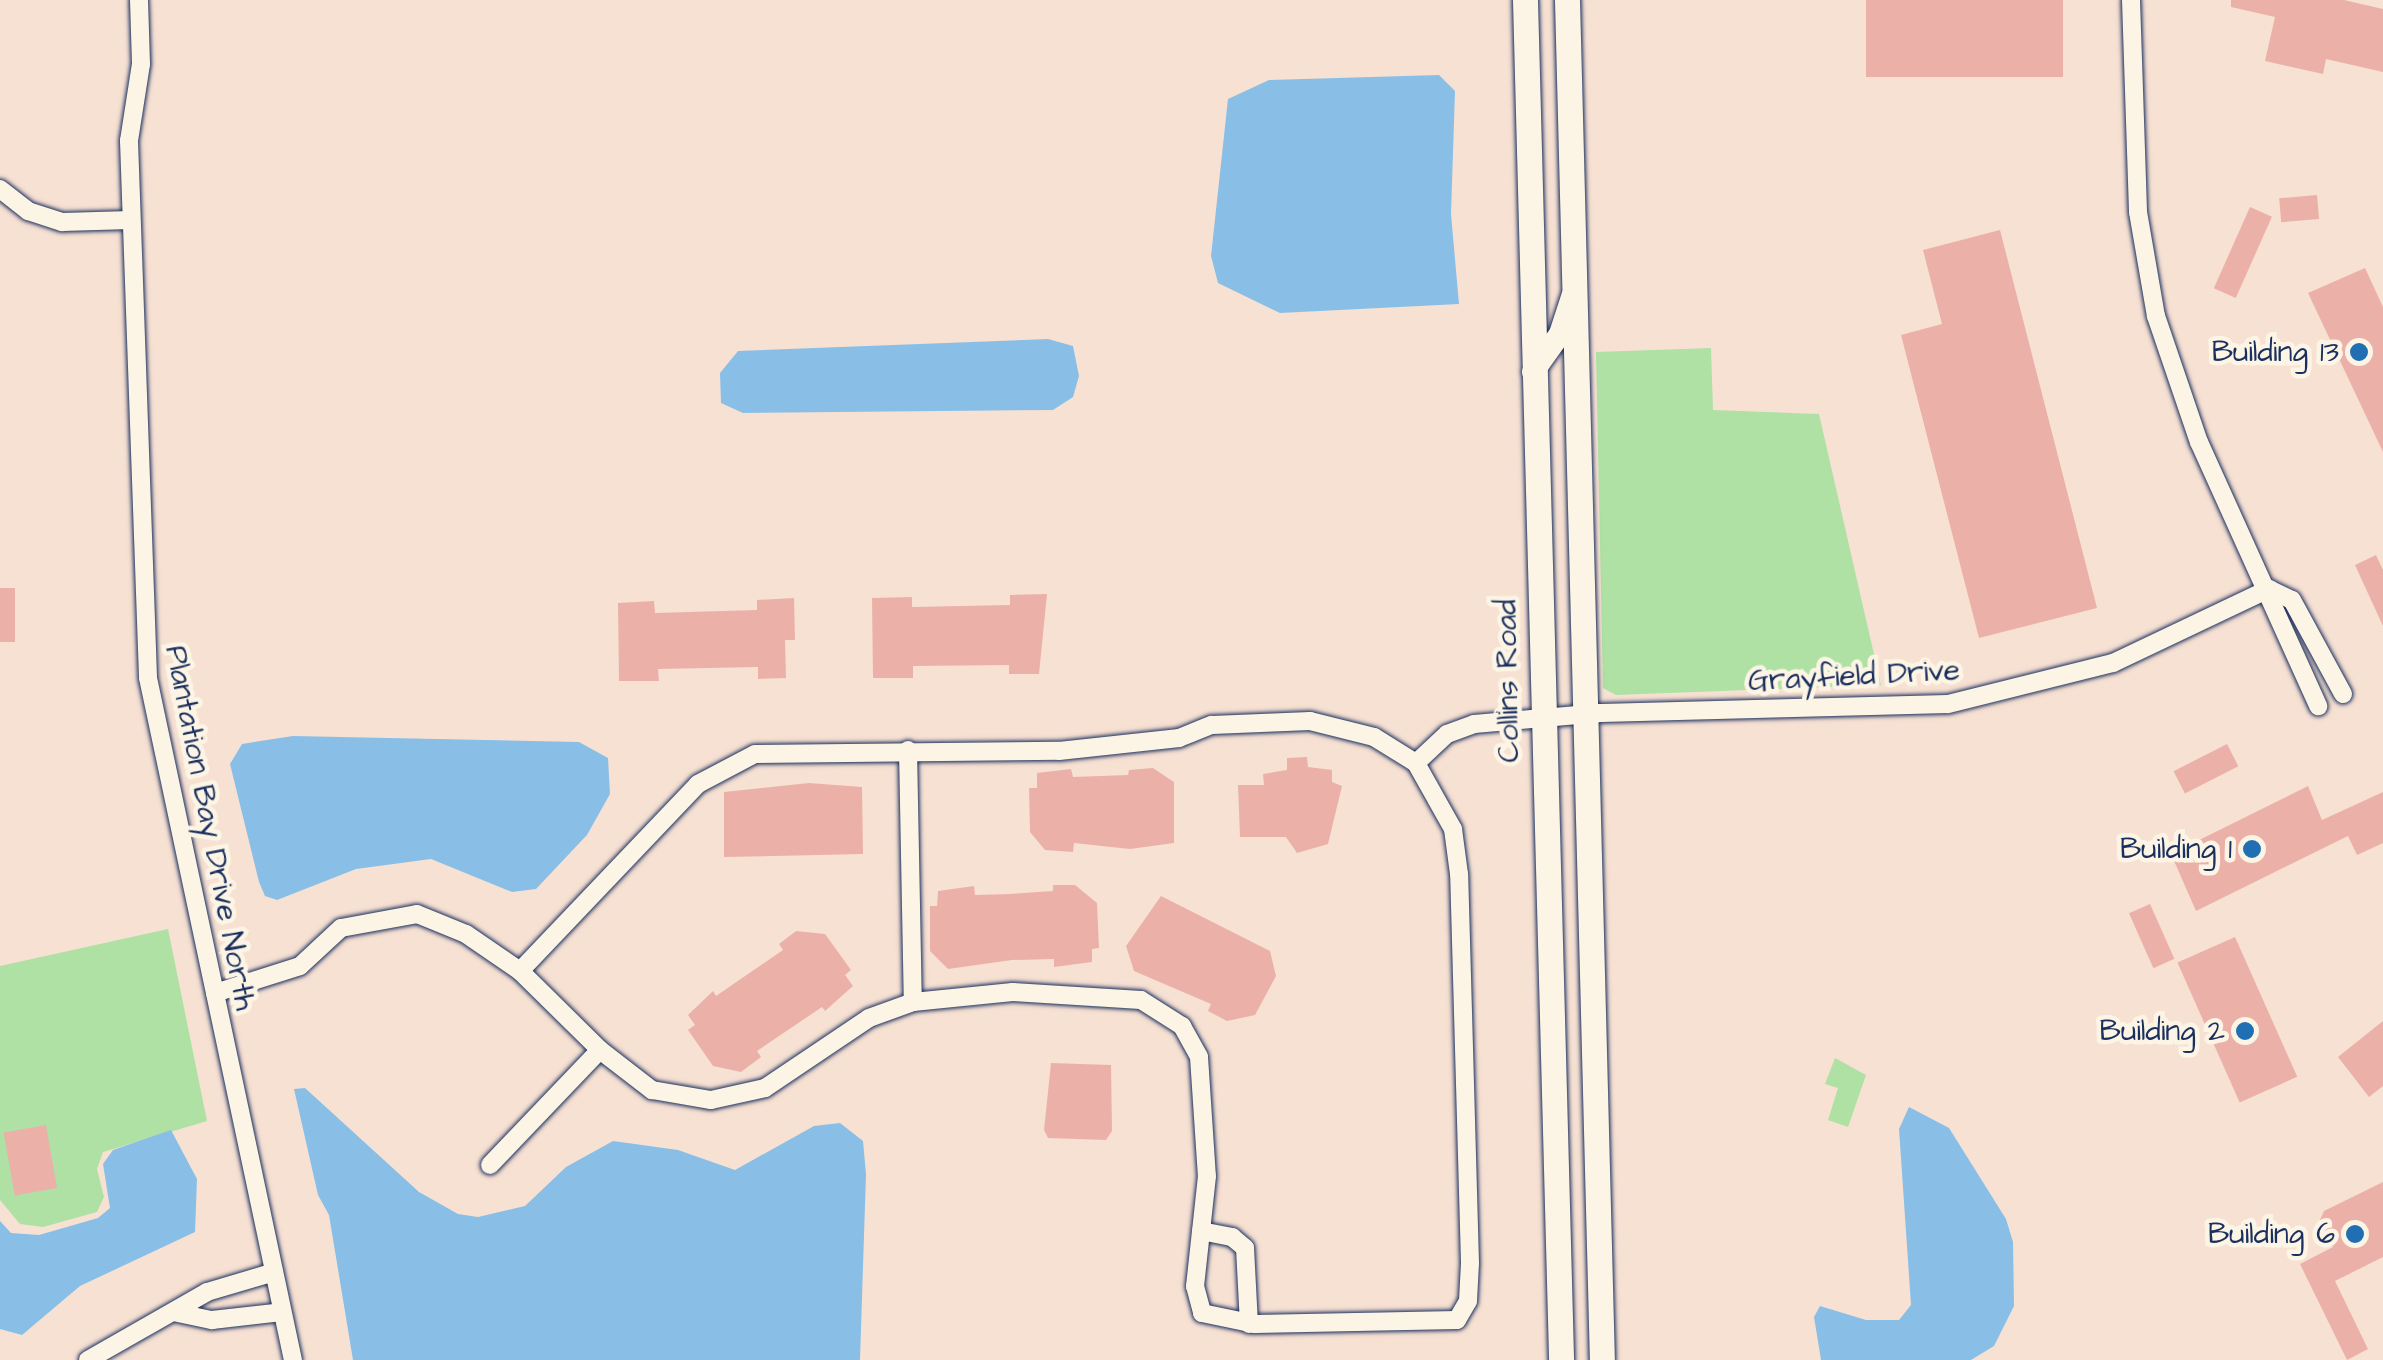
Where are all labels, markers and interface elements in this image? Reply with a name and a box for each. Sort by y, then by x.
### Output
place label: Building 13 [2212,334,2339,370]
marker: Building 13 [2348,341,2370,363]
street label: Collins Road [1489,599,1527,763]
street label: Plantation Bay Drive North [157,643,263,1013]
street label: Grayfield Drive [1747,652,1961,700]
place label: Building 1 [2120,831,2232,867]
marker: Building 1 [2241,838,2263,860]
place label: Building 2 [2100,1013,2225,1049]
marker: Building 2 [2234,1020,2256,1042]
place label: Building 6 [2208,1216,2335,1252]
marker: Building 6 [2344,1223,2366,1245]

